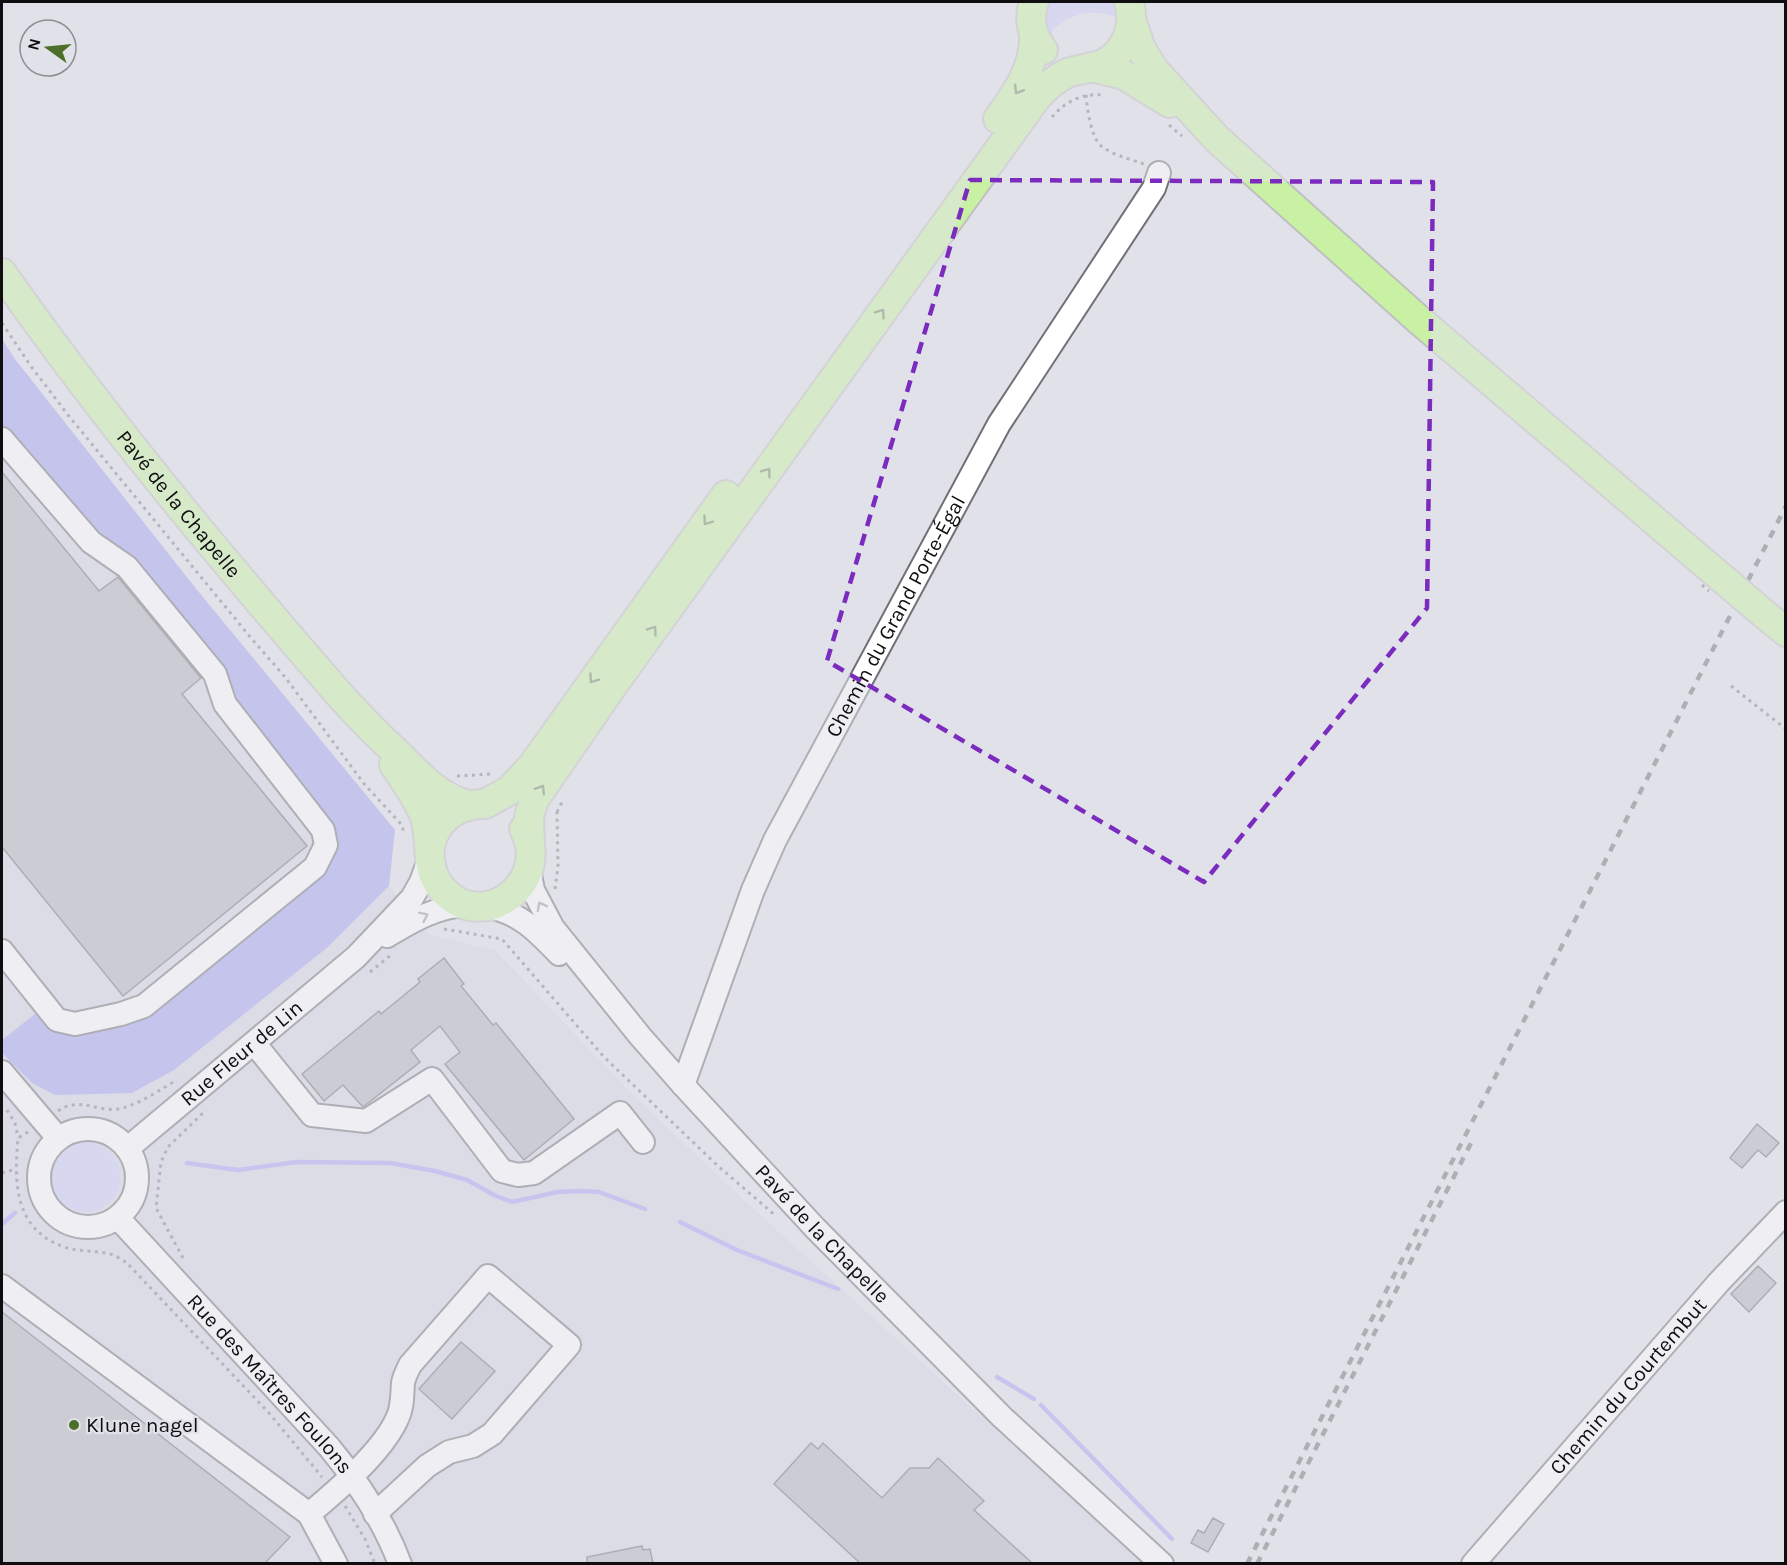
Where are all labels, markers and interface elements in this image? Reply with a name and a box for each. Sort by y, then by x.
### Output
north arrow [18,18,78,78]
text: N [23,36,45,52]
one-way arrow [1013,84,1025,94]
one-way arrow [874,309,885,320]
street label: Pavé de la Chapelle [112,426,246,583]
one-way arrow [760,467,771,478]
street label: Chemin du Grand Porte-Égal [821,491,970,741]
one-way arrow [703,514,714,525]
one-way arrow [646,626,657,637]
one-way arrow [589,672,600,683]
one-way arrow [533,785,545,795]
one-way arrow [537,902,548,913]
one-way arrow [418,912,429,924]
street label: Rue Fleur de Lin [176,995,307,1111]
street label: Pavé de la Chapelle [750,1159,894,1308]
street label: Rue des Maîtres Foulons [182,1289,358,1478]
street label: Chemin du Courtembut [1545,1293,1712,1479]
place label: Klune nagel [86,1413,199,1437]
marker: Klune nagel [67,1418,81,1432]

